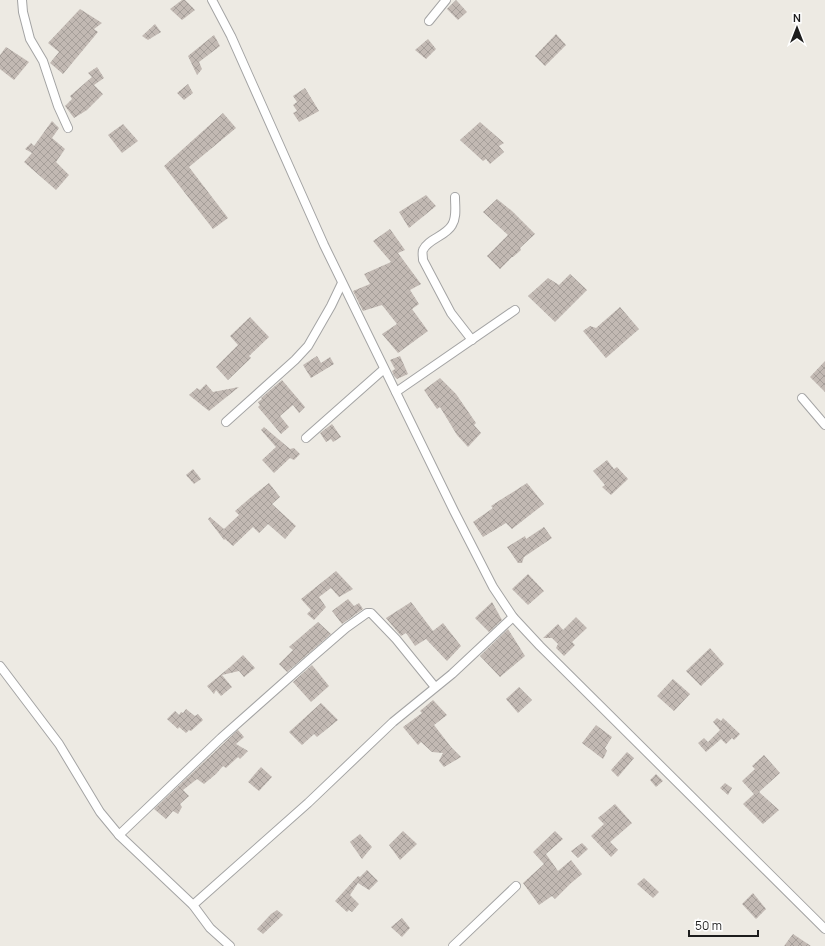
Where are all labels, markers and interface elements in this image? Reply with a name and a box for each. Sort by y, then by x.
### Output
north arrow [777,8,817,48]
text: N [793,10,801,25]
scale bar [689,912,758,938]
text: 50 m [695,917,722,934]

